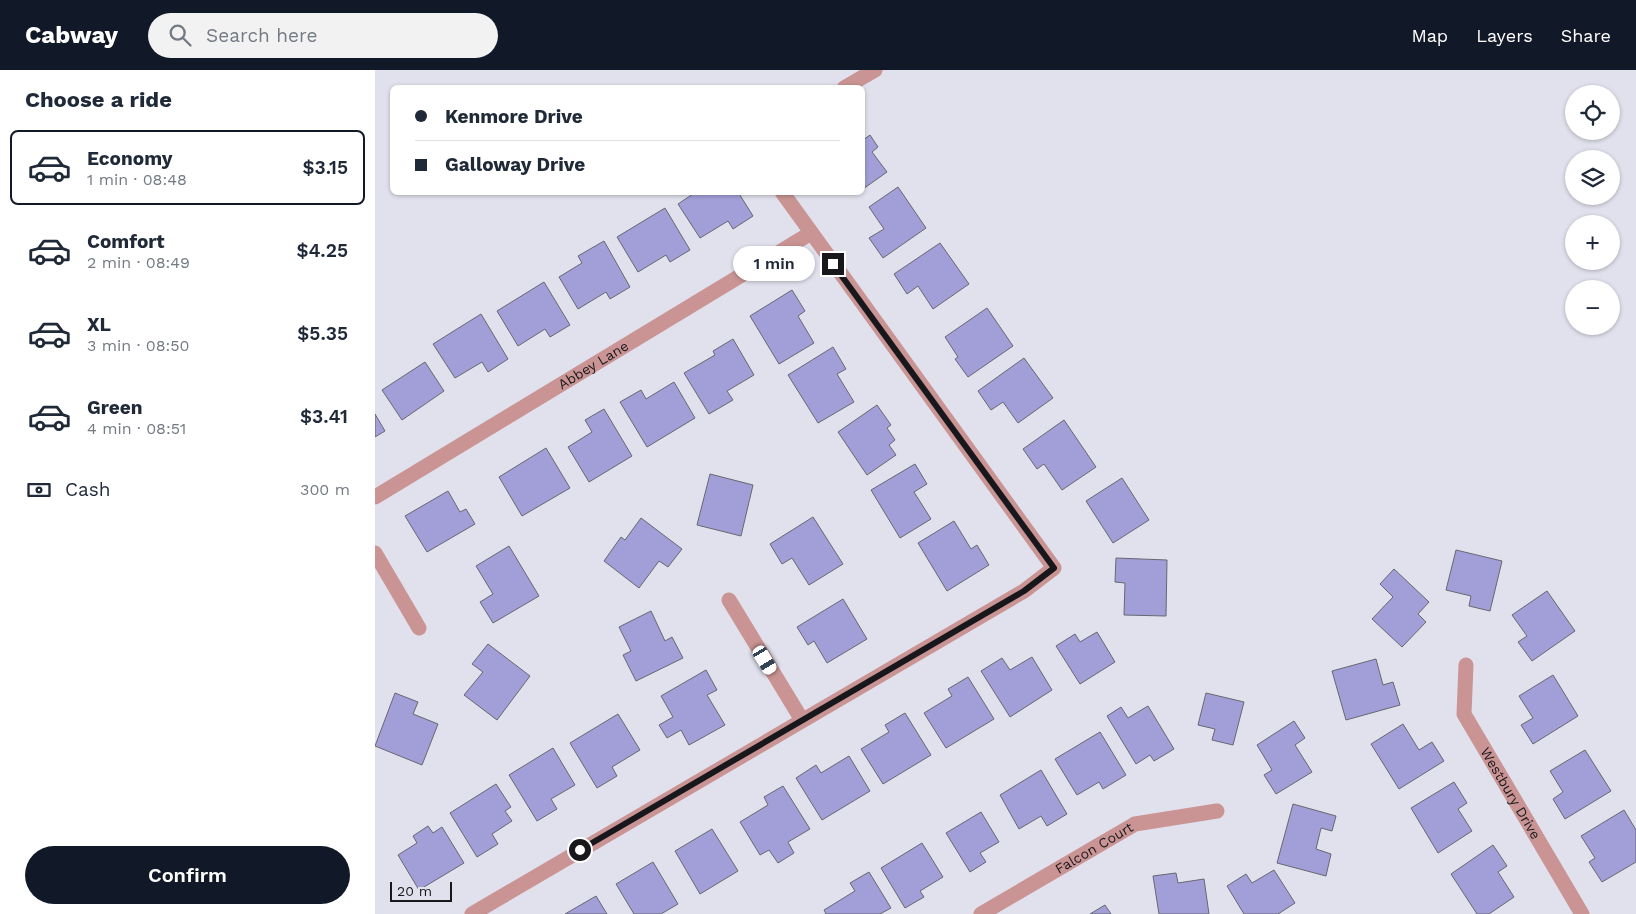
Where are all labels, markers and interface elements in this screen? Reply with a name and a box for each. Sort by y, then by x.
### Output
search box [148,13,498,58]
text: Cabway [25,21,118,49]
icon: search [166,21,194,49]
text: Search here [206,24,317,47]
text: Map [1411,25,1448,46]
text: Layers [1476,25,1533,46]
text: Share [1561,25,1611,46]
map controls [1565,85,1620,335]
button: locate [1565,85,1620,140]
text: Choose a ride [25,87,172,112]
text: Kenmore Drive [445,105,583,128]
icon: car [27,145,72,190]
text: Economy [87,147,172,170]
button: layers [1565,150,1620,205]
text: Galloway Drive [445,153,585,176]
text: $3.15 [303,156,348,179]
text: 1 min · 08:48 [87,170,187,189]
button: + [1565,215,1620,270]
icon: car [27,228,72,273]
text: Comfort [87,230,165,253]
text: $4.25 [296,239,348,262]
callout: 1 min [733,246,815,282]
text: 2 min · 08:49 [87,253,190,272]
route end [822,253,844,275]
text: 1 min [753,254,795,273]
button: − [1565,280,1620,335]
icon: car [27,311,72,356]
text: XL [87,313,111,336]
text: $5.35 [297,322,348,345]
text: 3 min · 08:50 [87,336,190,355]
street label: Abbey Lane [555,338,631,392]
icon: car [27,394,72,439]
text: Green [87,396,143,419]
text: $3.41 [300,405,348,428]
text: 4 min · 08:51 [87,419,186,438]
icon: cash [25,476,53,504]
text: Cash [65,478,111,501]
text: 300 m [300,480,350,499]
car [750,643,779,677]
street label: Westbury Drive [1477,744,1544,842]
street label: Falcon Court [1052,819,1136,877]
route start [569,839,591,861]
button: Confirm [25,846,350,904]
scale bar [390,879,453,902]
text: 20 m [397,883,432,899]

